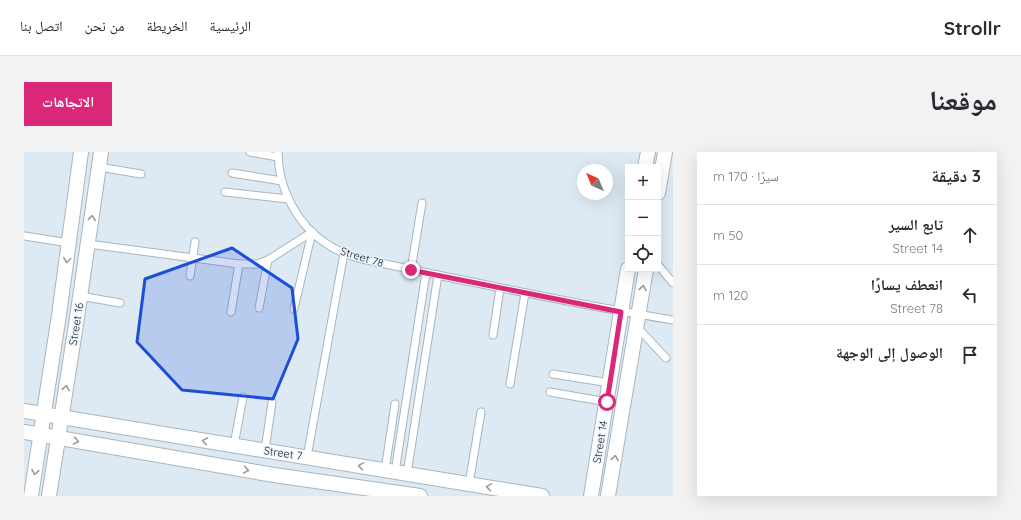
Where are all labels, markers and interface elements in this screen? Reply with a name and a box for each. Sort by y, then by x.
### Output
text: Strollr [944,16,1001,40]
text: اتصل بنا [20,17,63,35]
text: من نحن [85,17,124,35]
text: الخريطة [146,17,188,35]
text: الرئيسية [210,17,251,35]
button: الاتجاهات [24,82,112,126]
text: موقعنا [929,82,997,117]
north arrow [577,164,613,200]
map controls [625,164,661,272]
button: + [625,164,661,200]
text: 3 دقيقة [931,165,981,186]
text: سيرًا · 170 m [713,168,779,184]
button: − [625,200,661,236]
one-way arrow [87,215,96,221]
text: تابع السير [889,215,943,234]
icon: ahead [959,224,981,246]
text: 50 m [713,227,743,243]
button: locate [625,236,661,272]
text: Street 14 [892,240,943,256]
street label: Street 78 [339,244,385,270]
one-way arrow [62,257,71,263]
route end [402,261,420,279]
text: انعطف يسارًا [871,275,943,294]
icon: left [959,284,981,306]
one-way arrow [638,285,646,291]
text: 120 m [713,287,748,303]
text: Street 78 [890,300,943,316]
street label: Street 16 [66,302,86,346]
text: الوصول إلى الوجهة [836,343,943,362]
icon: arrive [959,344,981,366]
one-way arrow [61,385,70,391]
route start [598,393,616,411]
street label: Street 14 [590,420,610,464]
one-way arrow [73,436,79,444]
one-way arrow [202,437,208,446]
street label: Street 7 [263,443,304,463]
one-way arrow [610,454,619,461]
one-way arrow [358,462,364,471]
one-way arrow [243,465,249,474]
one-way arrow [31,469,40,475]
one-way arrow [486,484,492,492]

